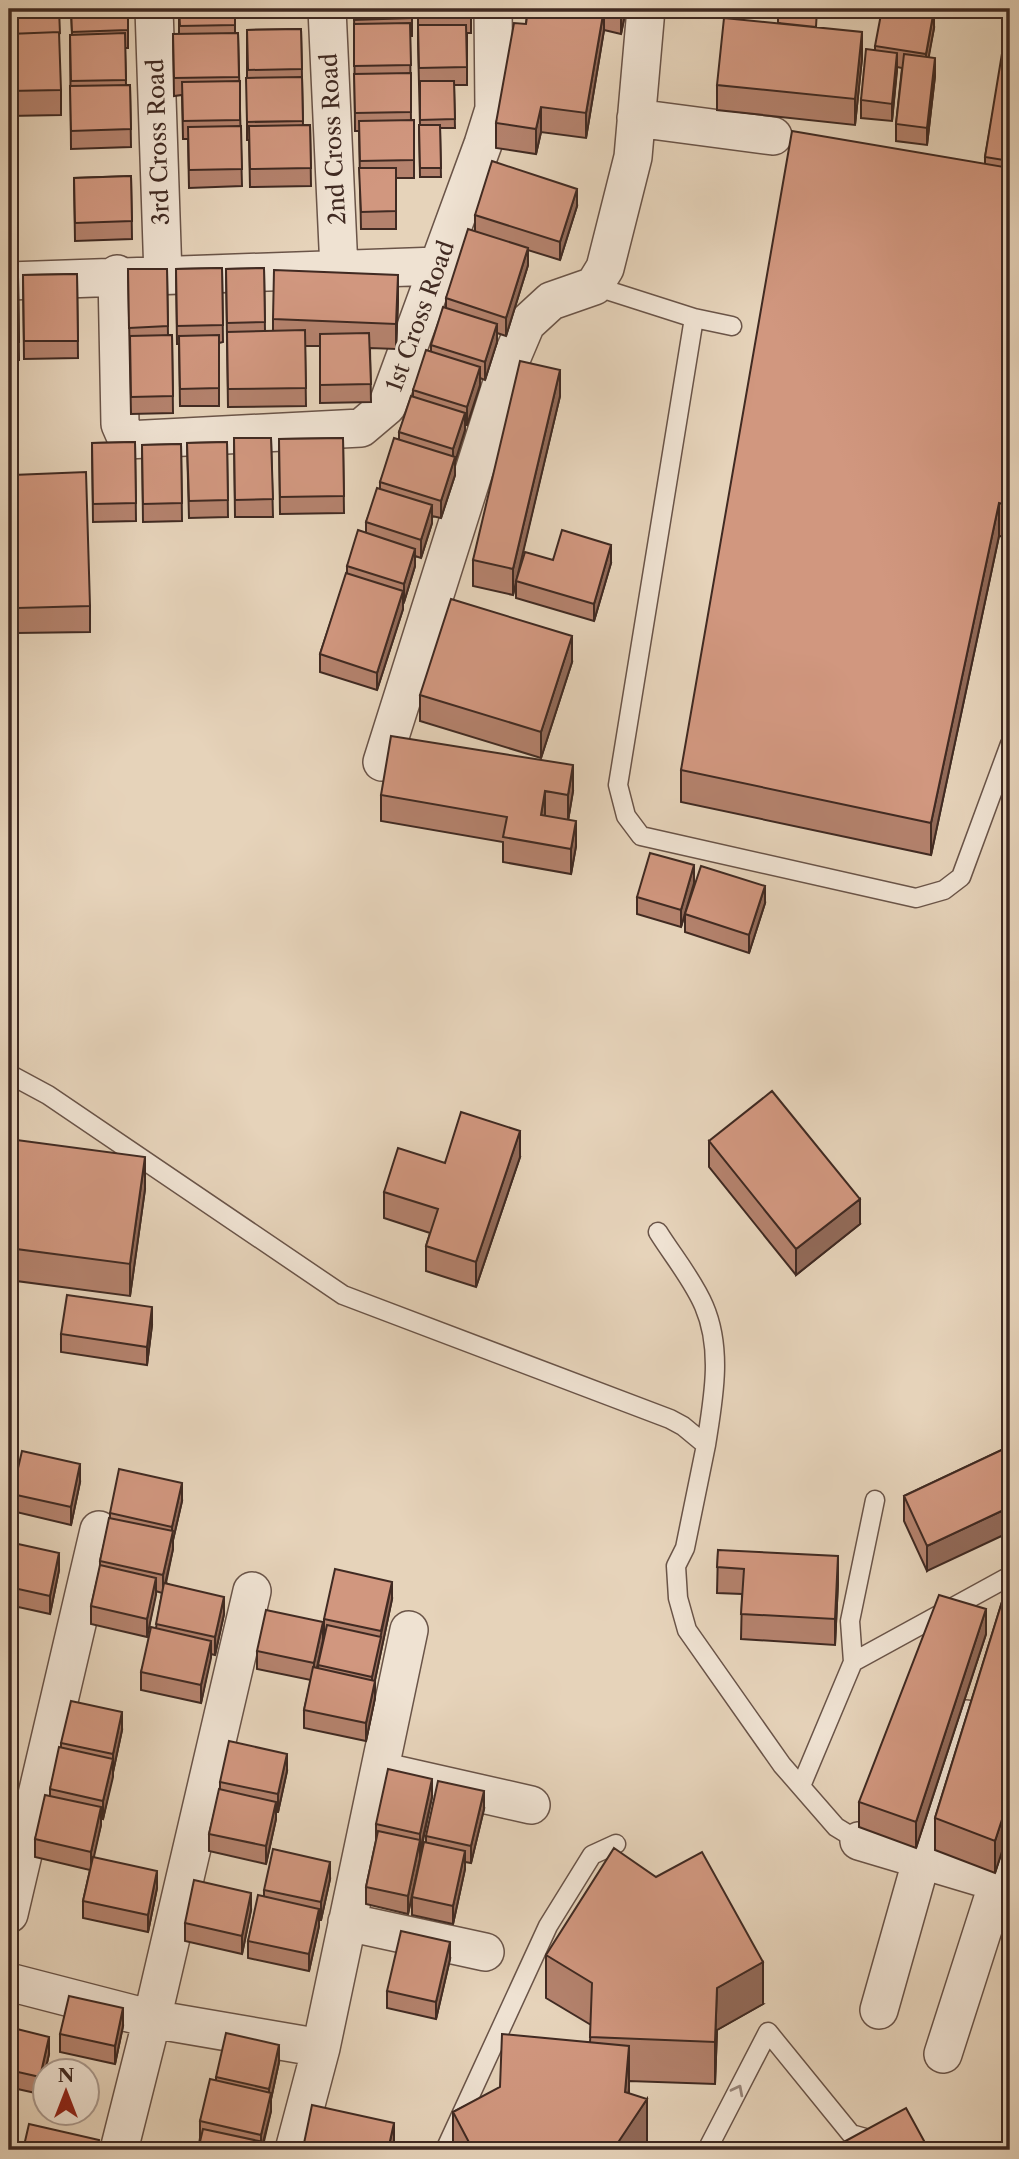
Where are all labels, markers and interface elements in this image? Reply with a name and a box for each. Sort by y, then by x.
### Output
street label: 2nd Cross Road [315,52,351,226]
street label: 3rd Cross Road [141,58,175,226]
street label: 1st Cross Road [380,237,460,395]
north arrow [32,2058,102,2128]
text: N [58,2064,74,2087]
one-way arrow [730,2085,744,2097]

